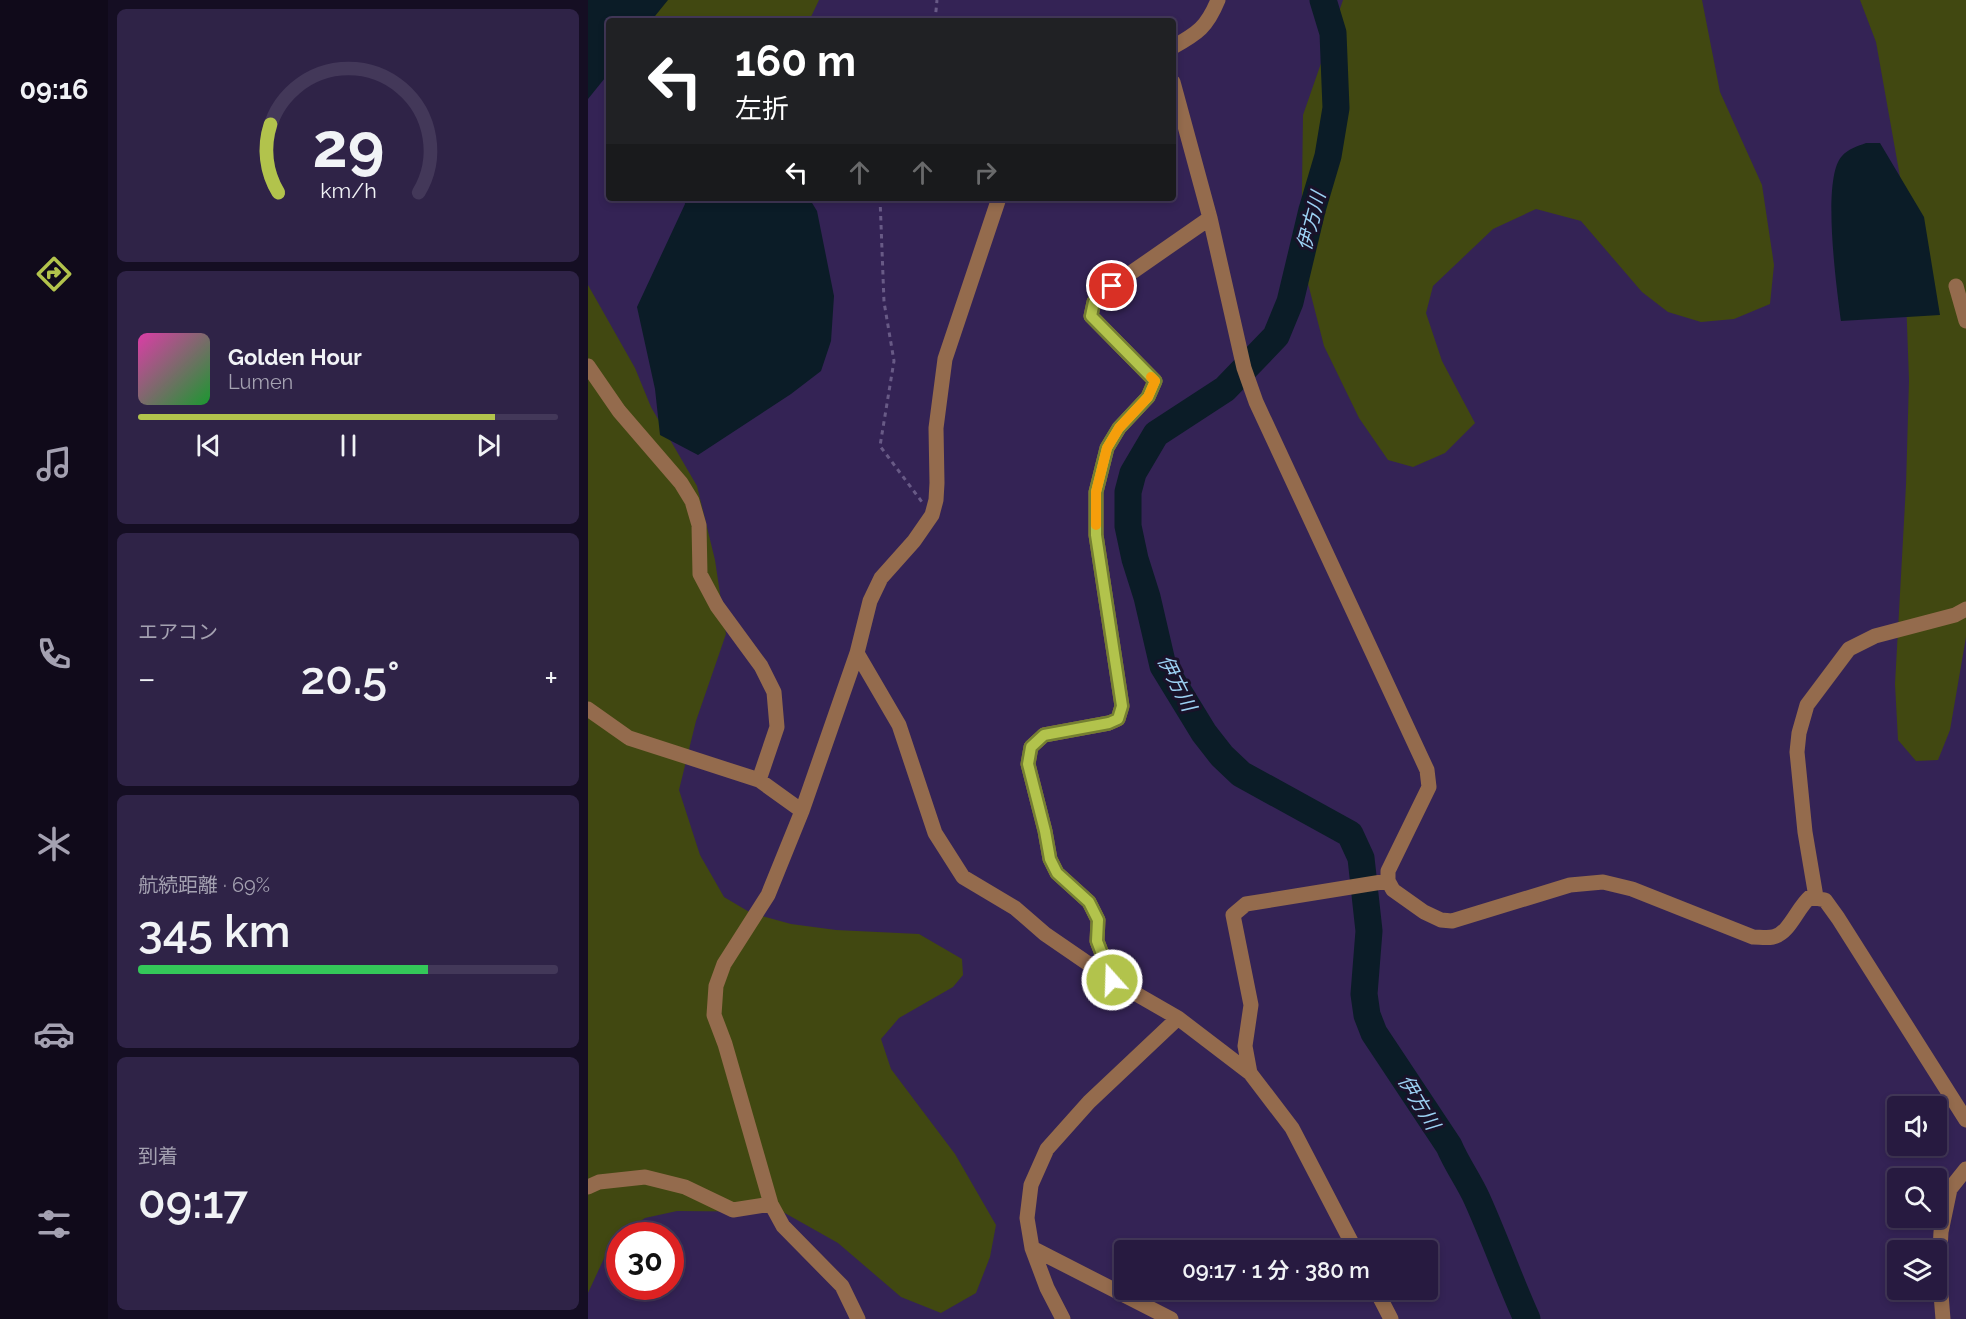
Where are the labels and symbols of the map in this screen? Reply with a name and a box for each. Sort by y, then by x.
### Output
water label: 伊方川 [1292,187,1331,253]
pin [1086,260,1137,311]
water label: 伊方川 [1153,651,1202,717]
position arrow [1080,948,1144,1012]
water label: 伊方川 [1393,1070,1446,1136]
speed limit sign: 30 [606,1222,684,1300]

